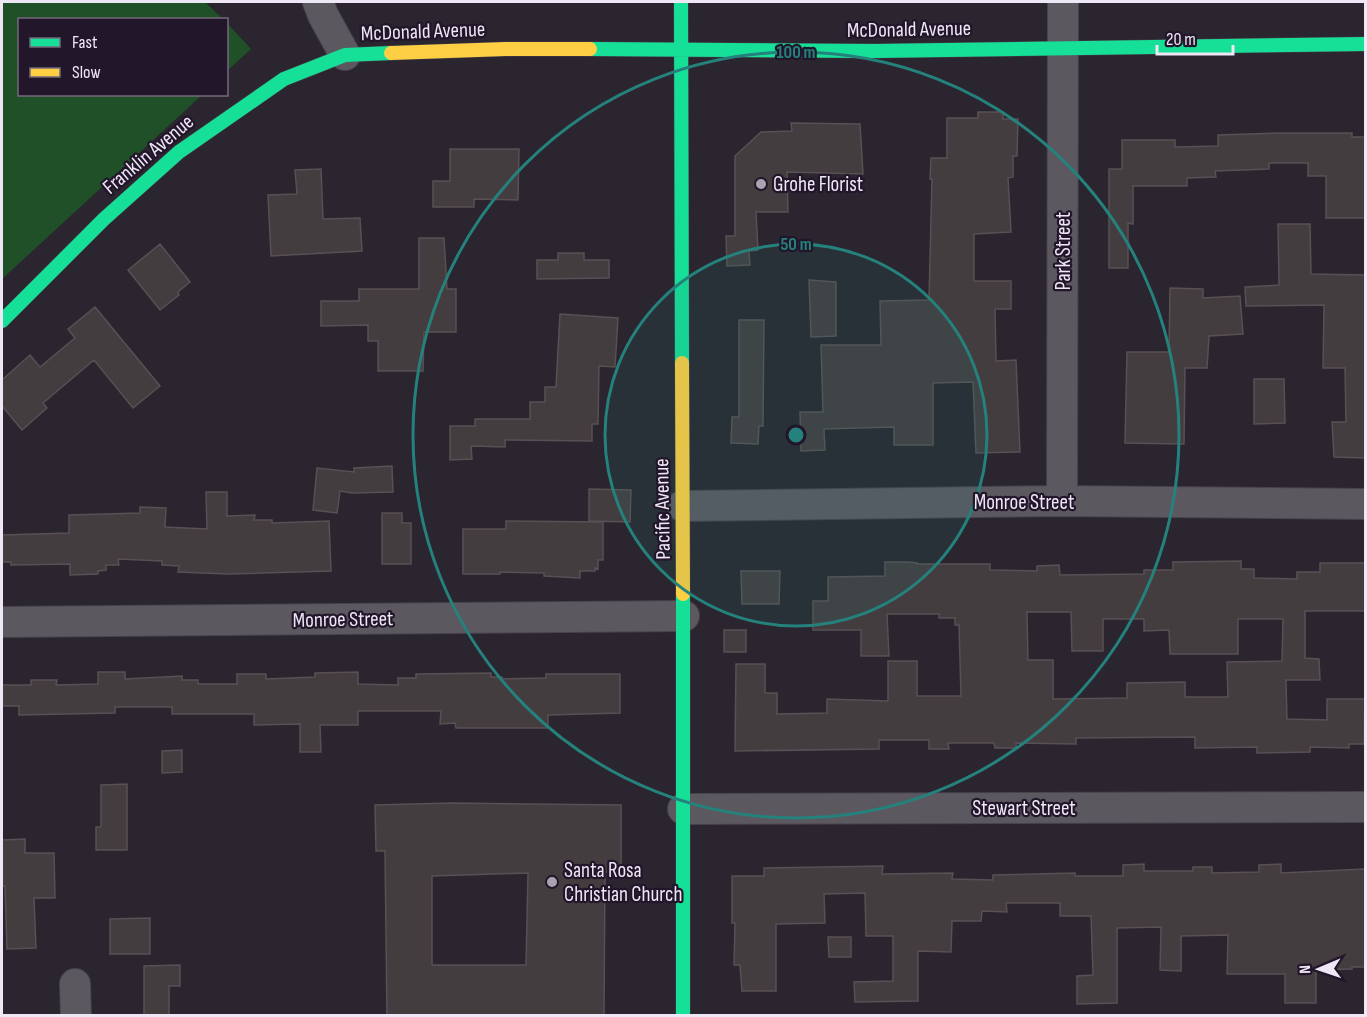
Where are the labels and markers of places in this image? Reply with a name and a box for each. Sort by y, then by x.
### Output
place label: Grohe Florist [773,172,863,197]
marker: Grohe Florist [754,177,768,191]
centre of rings [786,425,806,445]
place label: Santa Rosa Christian Church [564,858,682,907]
marker: Santa Rosa Christian Church [545,875,559,889]

